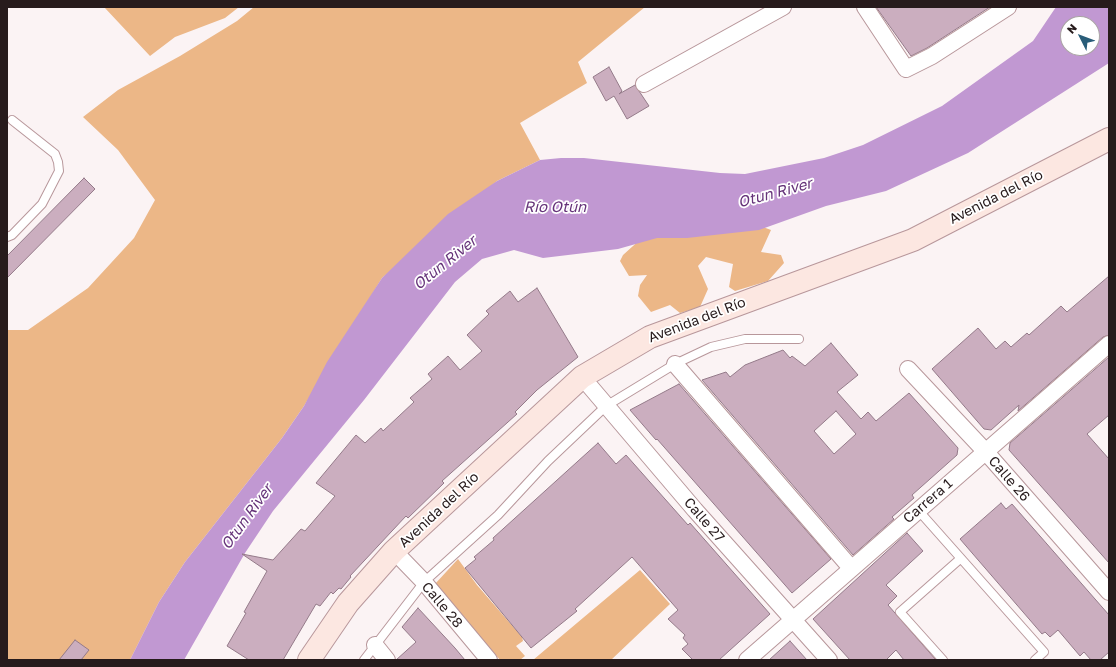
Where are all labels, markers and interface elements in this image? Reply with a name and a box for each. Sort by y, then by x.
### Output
north arrow [1060,16,1100,56]
text: N [1064,21,1079,36]
street label: Avenida del Río [946,166,1046,228]
water label: Otun River [736,174,814,212]
water label: Río Otún [524,198,586,216]
water label: Otun River [410,232,480,294]
street label: Avenida del Río [646,294,748,346]
street label: Calle 26 [985,453,1033,505]
street label: Avenida del Río [396,469,482,551]
street label: Carrera 1 [900,475,956,527]
water label: Otun River [217,481,277,553]
street label: Calle 27 [680,494,728,546]
street label: Calle 28 [418,579,466,631]

